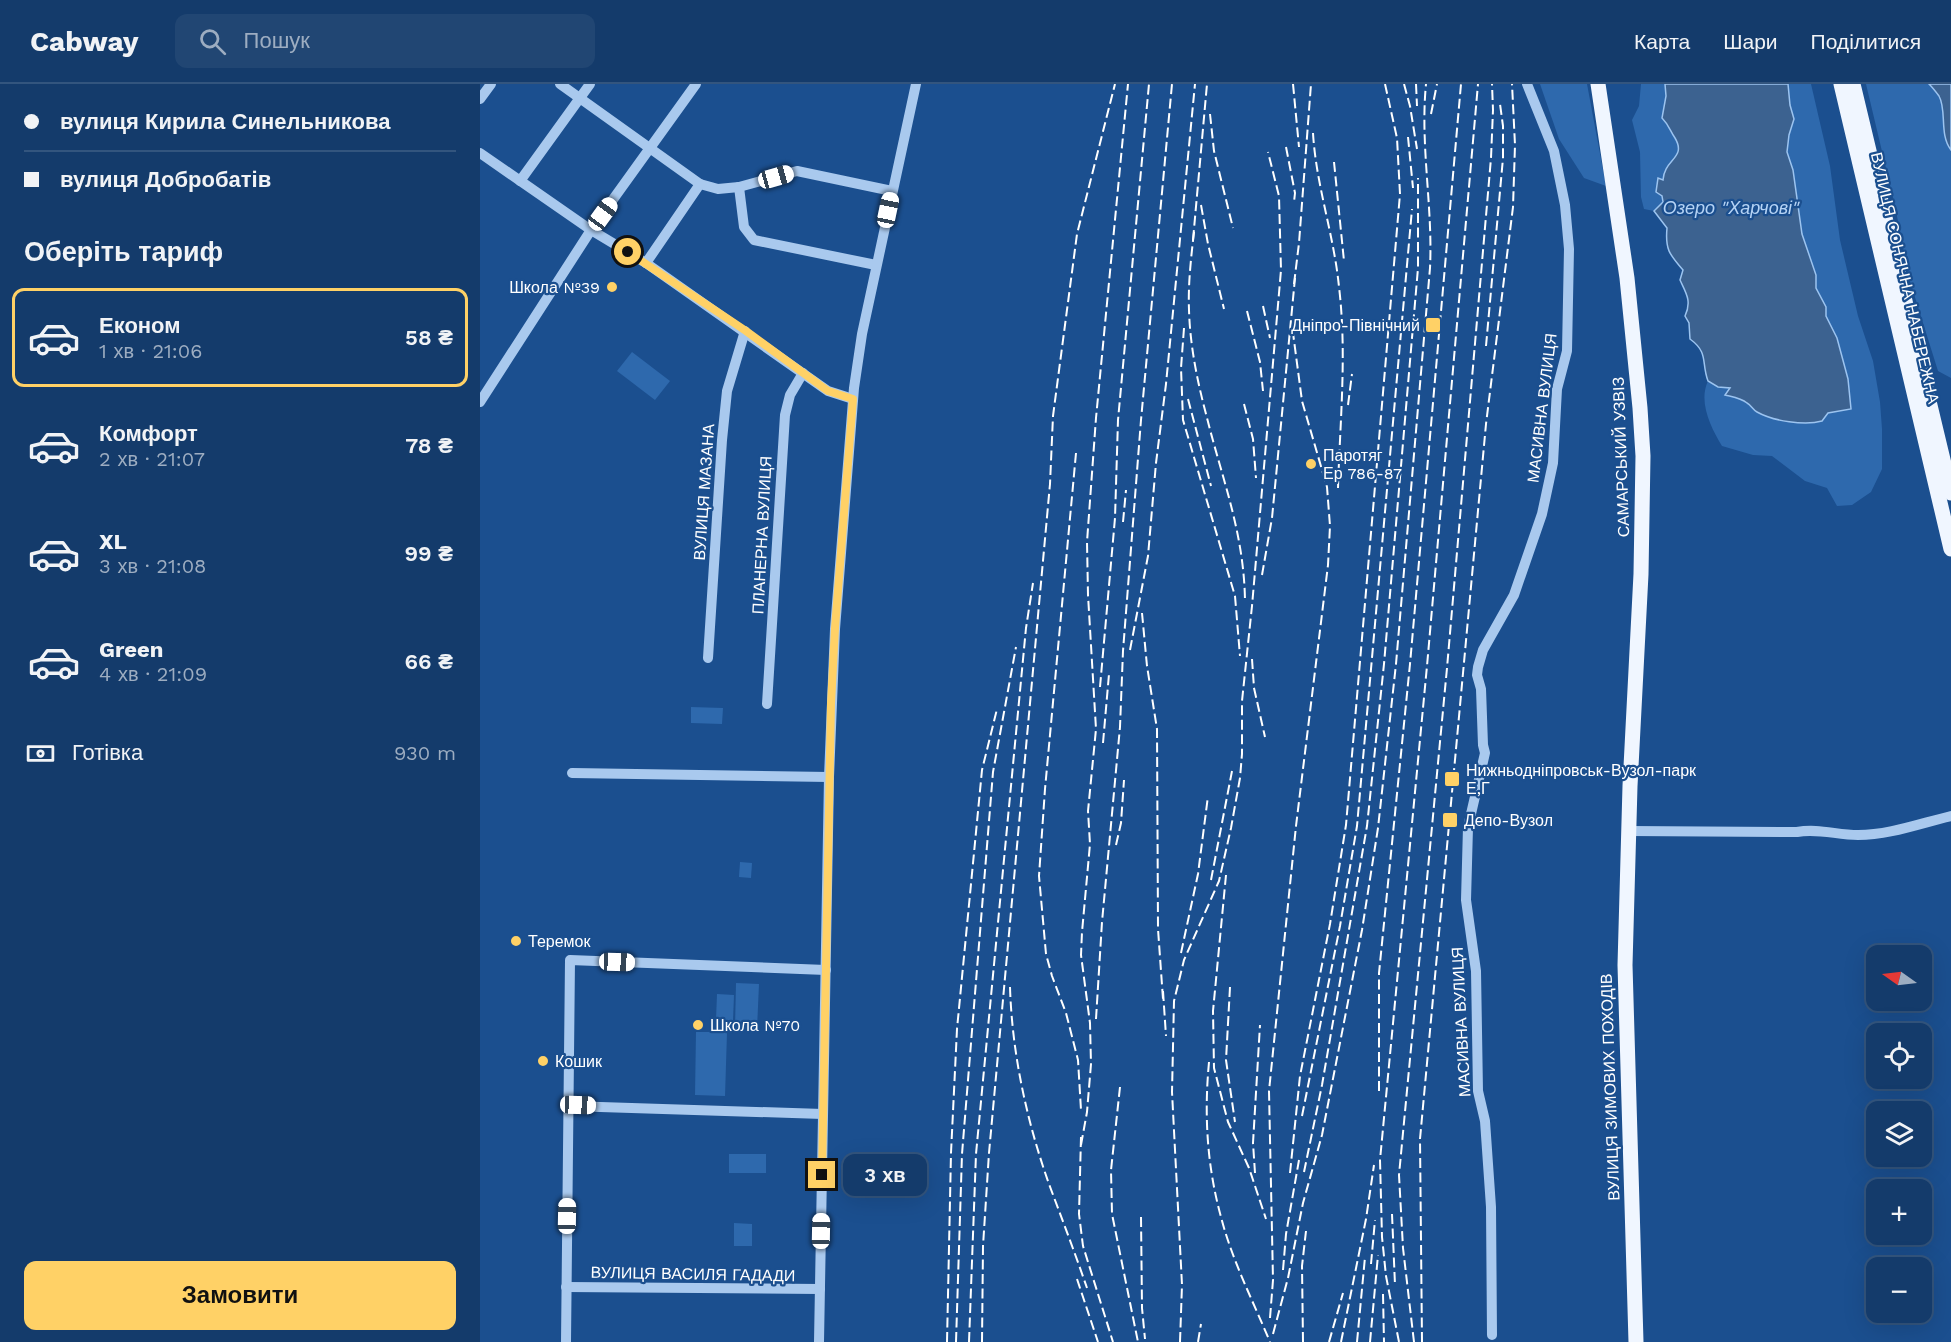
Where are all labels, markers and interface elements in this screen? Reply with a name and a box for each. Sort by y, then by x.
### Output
search box [175,14,595,68]
text: Cabway [30,25,139,58]
icon: search [196,25,229,58]
text: Пошук [244,28,310,53]
text: Карта [1634,29,1690,54]
text: Шари [1723,29,1778,54]
text: Поділитися [1811,29,1921,54]
text: вулиця Кирила Синельникова [60,109,390,134]
street label: ВУЛИЦЯ СОНЯЧНА НАБЕРЕЖНА [1867,150,1943,406]
car [756,163,796,191]
text: вулиця Добробатів [60,167,271,192]
car [875,191,901,229]
car [585,194,621,234]
water label: Озеро "Харчові" [1663,197,1800,218]
text: Оберіть тариф [24,236,223,268]
route start [614,238,641,265]
place label: Школа №39 [509,278,600,297]
marker: Школа №39 [605,280,619,294]
icon: car [27,311,81,365]
text: Економ [99,313,181,338]
place label: Дніпро-Північний [1291,316,1420,335]
marker: Дніпро-Північний [1424,316,1442,334]
text: 58 ₴ [405,325,453,350]
street label: МАСИВНА ВУЛИЦЯ [1523,332,1561,484]
text: 1 хв · 21:06 [99,339,202,363]
street label: САМАРСЬКИЙ УЗВІЗ [1609,376,1633,538]
icon: car [27,419,81,473]
text: Комфорт [99,421,198,446]
street label: ВУЛИЦЯ МАЗАНА [690,423,718,561]
text: 78 ₴ [405,433,453,458]
place label: Паротяг Ер 786-87 [1323,446,1402,483]
text: 2 хв · 21:07 [99,447,205,471]
street label: ПЛАНЕРНА ВУЛИЦЯ [748,455,776,615]
marker: Паротяг Ер 786-87 [1304,457,1318,471]
icon: car [27,527,81,581]
text: XL [99,529,127,554]
text: 99 ₴ [404,541,453,566]
text: 3 хв · 21:08 [99,554,206,578]
icon: car [27,635,81,689]
text: Green [99,637,163,662]
text: 66 ₴ [405,649,453,674]
text: 4 хв · 21:09 [99,662,207,686]
icon: cash [24,737,57,770]
text: Готівка [72,740,143,765]
text: 930 m [394,741,456,765]
place label: Нижньодніпровськ-Вузол-парк Е,Г [1466,761,1697,798]
marker: Нижньодніпровськ-Вузол-парк Е,Г [1443,770,1461,788]
marker: Депо-Вузол [1441,811,1459,829]
place label: Депо-Вузол [1464,811,1553,830]
place label: Теремок [528,932,591,951]
marker: Теремок [509,934,523,948]
north arrow [1866,945,1932,1011]
map controls [1866,945,1932,1323]
street label: МАСИВНА ВУЛИЦЯ [1448,946,1474,1098]
car [599,952,635,972]
street label: ВУЛИЦЯ ЗИМОВИХ ПОХОДІВ [1597,973,1623,1201]
place label: Школа №70 [710,1016,800,1035]
marker: Школа №70 [691,1018,705,1032]
button: locate [1866,1023,1932,1089]
place label: Кошик [555,1052,603,1071]
marker: Кошик [536,1054,550,1068]
car [560,1095,596,1115]
button: layers [1866,1101,1932,1167]
callout: 3 хв [843,1154,927,1196]
route end [808,1161,835,1188]
text: 3 хв [864,1163,906,1187]
button: + [1866,1179,1932,1245]
car [558,1198,576,1234]
car [812,1213,830,1249]
button: − [1866,1257,1932,1323]
button: Замовити [24,1261,456,1330]
street label: ВУЛИЦЯ ВАСИЛЯ ГАДАДИ [590,1263,796,1285]

